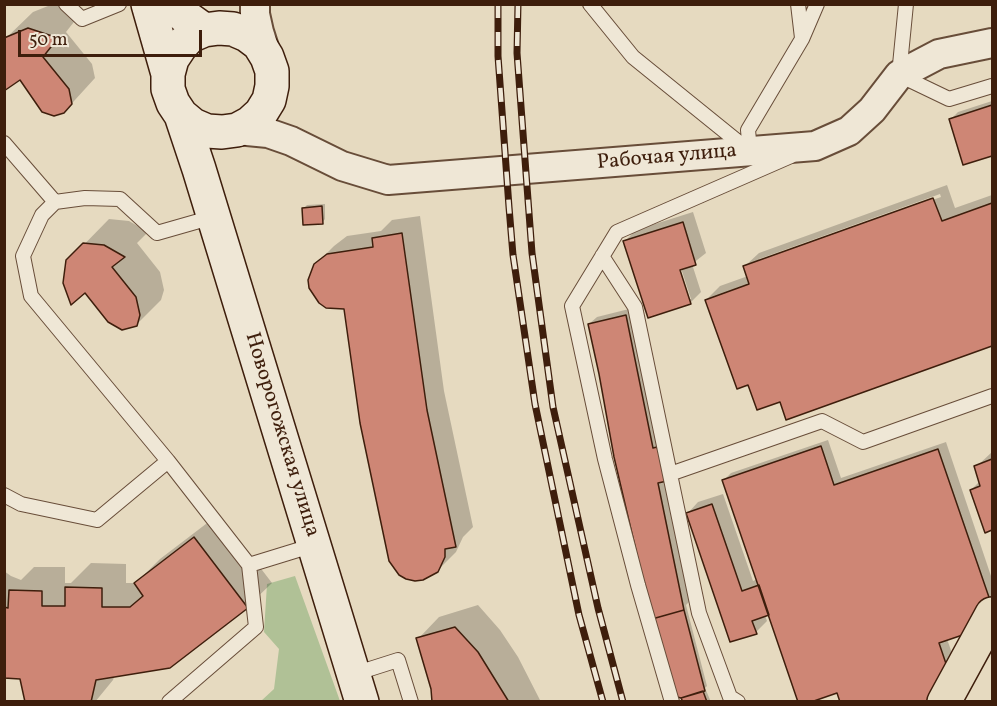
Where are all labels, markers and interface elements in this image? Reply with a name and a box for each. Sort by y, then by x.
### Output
scale bar [21,18,206,56]
text: 50 m [29,28,68,53]
street label: Рабочая улица [596,139,738,177]
street label: Новорогожская улица [238,330,324,540]

